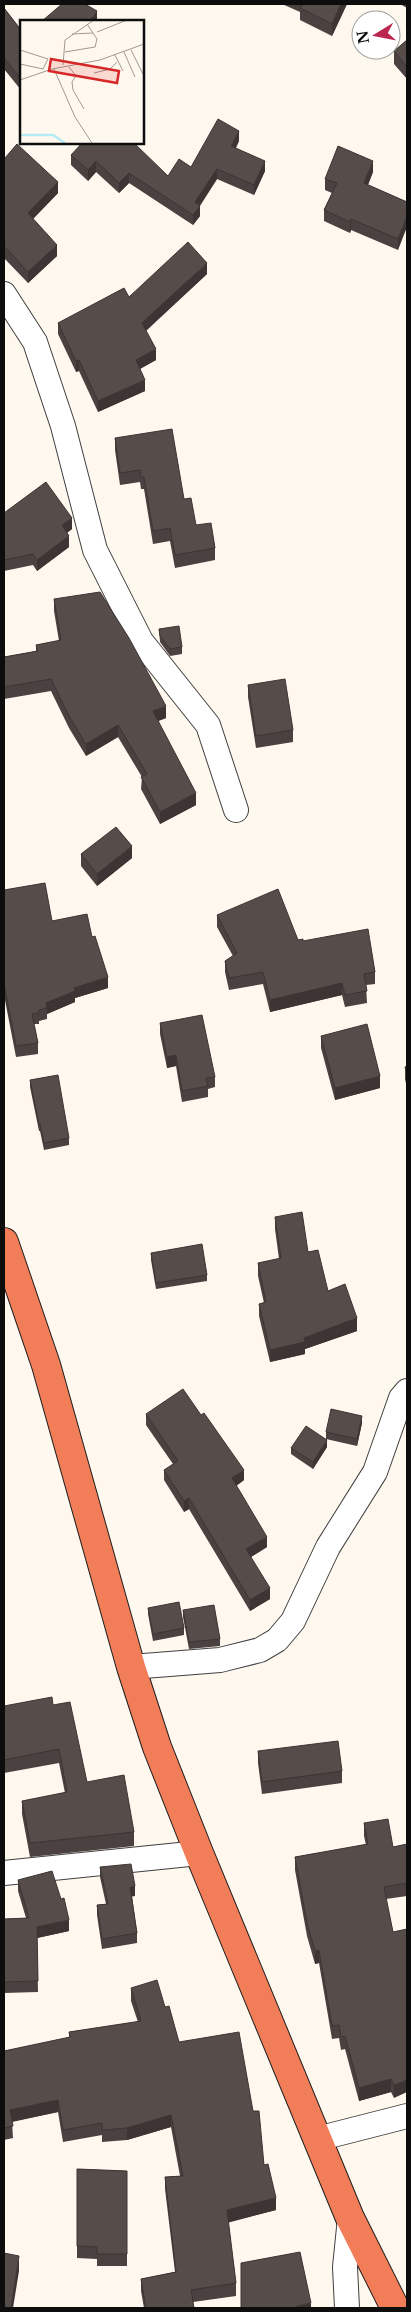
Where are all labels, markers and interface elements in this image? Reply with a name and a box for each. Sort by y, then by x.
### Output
north arrow [351,10,401,60]
inset map [20,20,144,144]
text: N [353,29,373,45]

